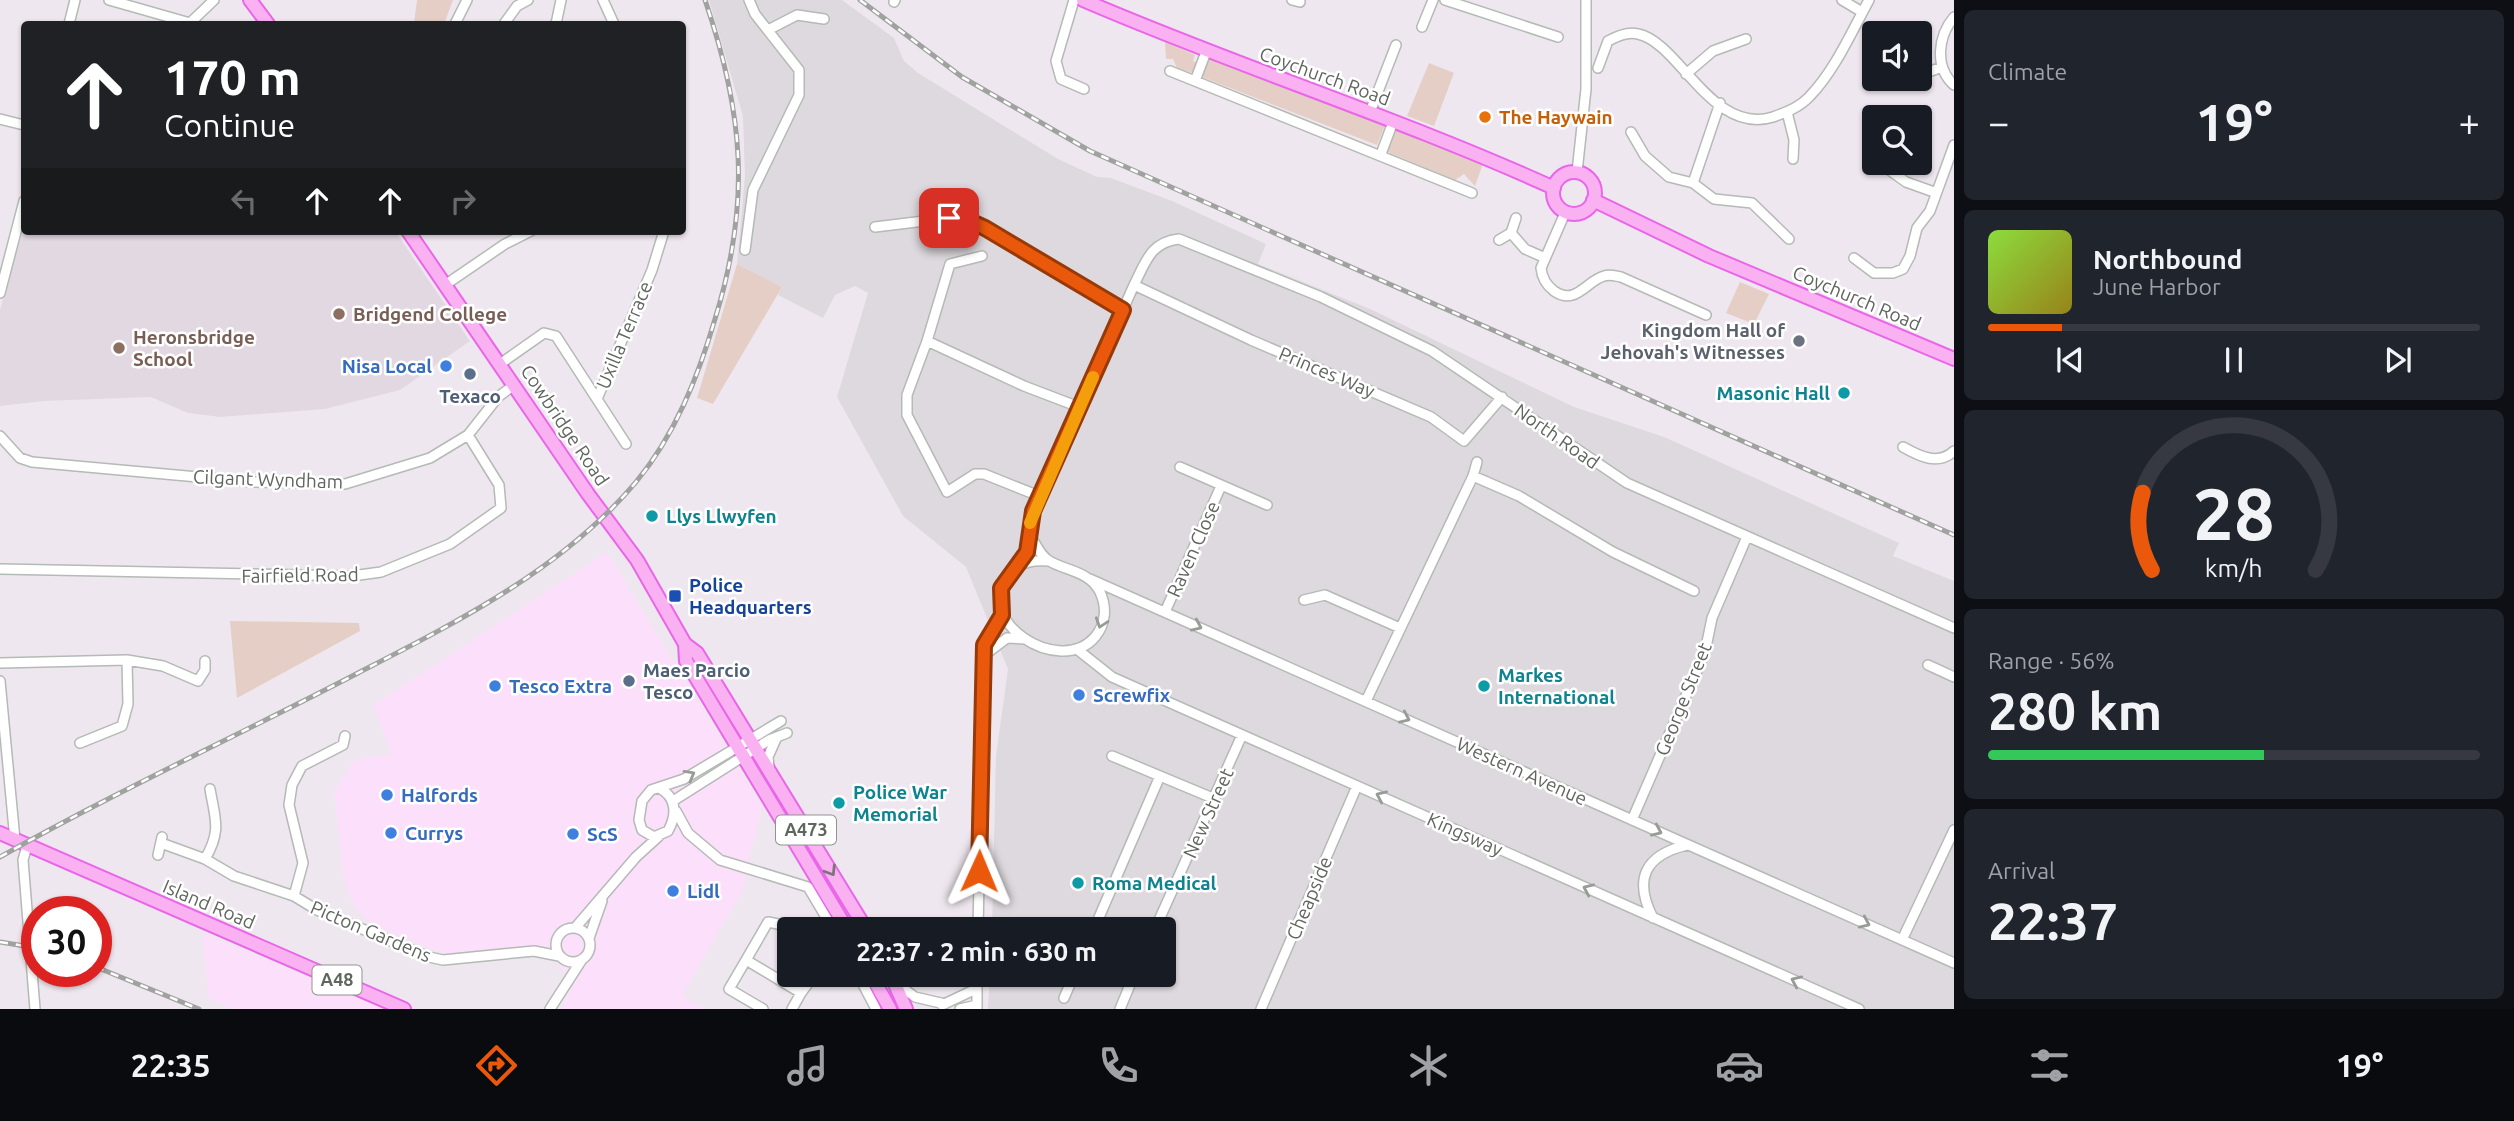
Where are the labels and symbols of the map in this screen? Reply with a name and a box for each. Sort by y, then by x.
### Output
street label: Coychurch Road [1257,42,1393,110]
place label: The Haywain [1499,106,1613,128]
marker: The Haywain [1477,109,1493,125]
pin [919,188,979,248]
street label: Coychurch Road [1789,261,1925,335]
street label: Uxilla Terrace [591,278,657,392]
place label: Bridgend College [353,303,507,325]
marker: Bridgend College [331,306,347,322]
place label: Kingdom Hall of Jehovah's Witnesses [1601,319,1785,363]
place label: Heronsbridge School [133,326,255,370]
marker: Kingdom Hall of Jehovah's Witnesses [1791,333,1807,349]
marker: Heronsbridge School [111,340,127,356]
street label: Princes Way [1276,342,1378,402]
place label: Nisa Local [342,355,432,377]
marker: Nisa Local [438,358,454,374]
street label: Cowbridge Road [516,360,614,490]
marker: Texaco [462,366,478,382]
place label: Masonic Hall [1717,382,1830,404]
place label: Texaco [439,385,501,407]
marker: Masonic Hall [1836,385,1852,401]
street label: North Road [1510,399,1604,473]
street label: Cilgant Wyndham [193,465,343,493]
street label: Raven Close [1162,497,1224,601]
place label: Llys Llwyfen [666,505,777,527]
marker: Llys Llwyfen [644,508,660,524]
street label: Fairfield Road [241,563,359,587]
place label: Police Headquarters [689,574,812,618]
marker: Police Headquarters [667,588,683,604]
one-way arrow [1094,616,1109,628]
one-way arrow [1190,618,1202,632]
street label: George Street [1650,639,1716,759]
place label: Maes Parcio Tesco [643,659,750,703]
place label: Markes International [1498,664,1615,708]
marker: Maes Parcio Tesco [621,673,637,689]
place label: Tesco Extra [509,675,612,697]
marker: Tesco Extra [487,678,503,694]
marker: Markes International [1476,678,1492,694]
place label: Screwfix [1093,684,1171,706]
marker: Screwfix [1071,687,1087,703]
one-way arrow [1397,710,1410,724]
street label: Western Avenue [1453,732,1591,810]
street label: New Street [1178,764,1238,861]
one-way arrow [683,770,695,783]
place label: Police War Memorial [853,781,947,825]
place label: Halfords [401,784,478,806]
marker: Halfords [379,787,395,803]
one-way arrow [1375,790,1388,804]
marker: Police War Memorial [831,795,847,811]
street label: Kingsway [1424,808,1506,860]
road number: A473 [776,816,836,844]
place label: Currys [405,822,463,844]
place label: ScS [587,823,618,845]
one-way arrow [1650,823,1662,837]
marker: Currys [383,825,399,841]
marker: ScS [565,826,581,842]
position arrow [942,834,1016,908]
street label: Cheapside [1282,853,1336,943]
one-way arrow [822,864,835,877]
place label: Roma Medical [1092,872,1217,894]
street label: Island Road [160,875,258,933]
marker: Roma Medical [1070,875,1086,891]
place label: Lidl [687,880,720,902]
marker: Lidl [665,883,681,899]
one-way arrow [1583,883,1596,897]
speed limit sign: 30 [21,896,112,987]
street label: Picton Gardens [307,896,435,966]
one-way arrow [1858,915,1870,929]
road number: A48 [312,965,362,995]
one-way arrow [1791,975,1804,989]

